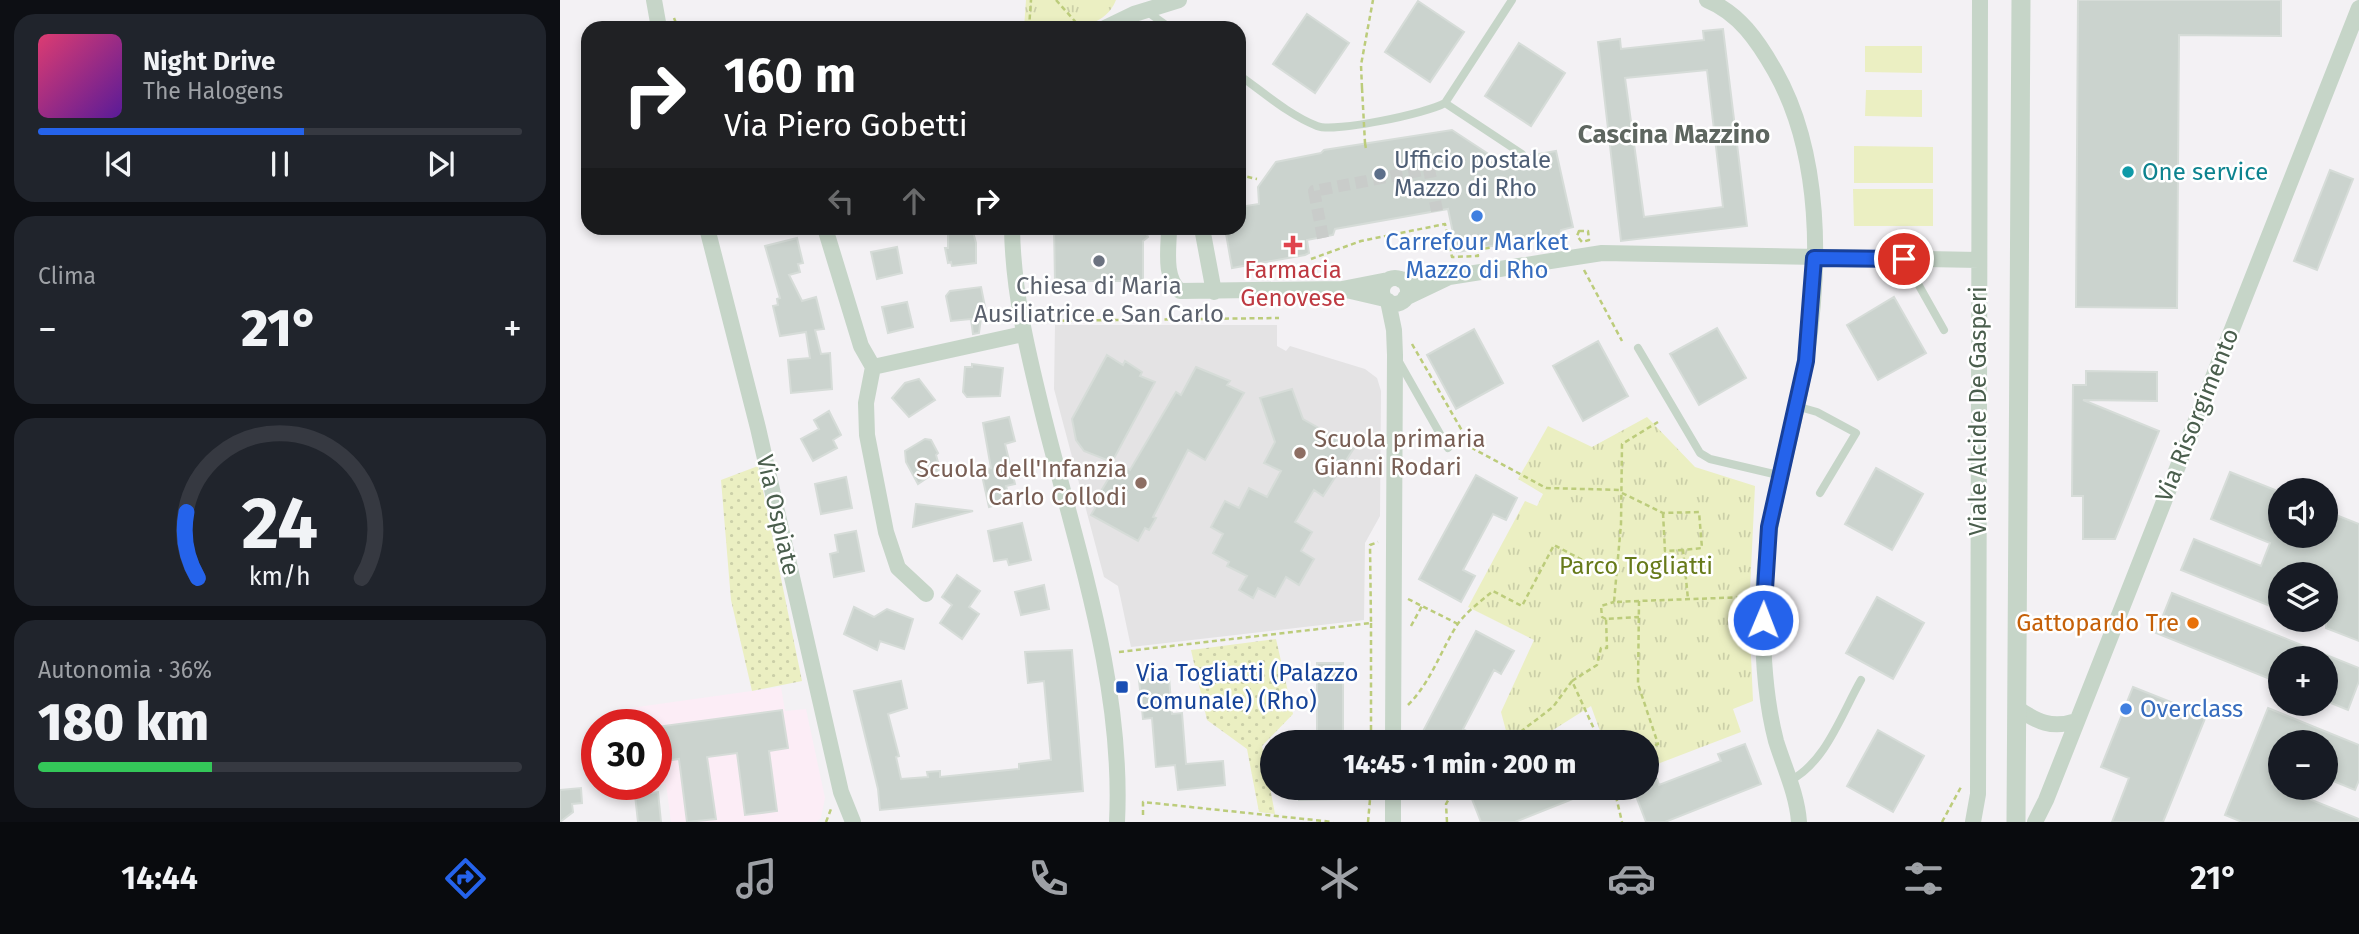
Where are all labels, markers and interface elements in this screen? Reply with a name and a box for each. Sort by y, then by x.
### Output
text: Night Drive [143,46,275,77]
text: 160 m [724,46,856,105]
icon: right [609,49,700,140]
text: The Halogens [143,77,283,105]
text: Via Piero Gobetti [724,106,968,144]
district label: Cascina Mazzino [1578,119,1770,150]
icon: previous [100,145,138,183]
icon: pause [261,145,299,183]
icon: next [422,145,460,183]
place label: Ufficio postale Mazzo di Rho [1394,146,1551,202]
place label: One service [2142,158,2268,186]
marker: One service [2120,164,2136,180]
marker: Ufficio postale Mazzo di Rho [1372,166,1388,182]
icon: left [822,182,860,220]
icon: ahead [895,182,933,220]
icon: right [968,182,1006,220]
marker: Carrefour Market Mazzo di Rho [1469,208,1485,224]
place label: Carrefour Market Mazzo di Rho [1385,228,1569,284]
pin [1874,229,1934,289]
marker: Farmacia Genovese [1285,237,1301,253]
icon: arrive [1885,240,1923,278]
marker: Chiesa di Maria Ausiliatrice e San Carlo [1091,253,1107,269]
place label: Farmacia Genovese [1240,256,1346,312]
text: Clima [38,262,96,290]
place label: Chiesa di Maria Ausiliatrice e San Carlo [974,272,1224,328]
street label: Viale Alcide De Gasperi [1964,286,1992,536]
text: 21° [241,297,319,360]
text: − [38,306,57,352]
text: + [503,306,522,352]
street label: Via Risorgimento [2150,324,2244,506]
place label: Scuola primaria Gianni Rodari [1314,425,1486,481]
marker: Scuola primaria Gianni Rodari [1292,445,1308,461]
street label: Via Ospiate [751,452,805,578]
place label: Scuola dell'Infanzia Carlo Collodi [916,455,1127,511]
marker: Scuola dell'Infanzia Carlo Collodi [1133,475,1149,491]
map controls [2268,478,2338,800]
button: sound [2268,478,2338,548]
text: 24 [242,480,318,567]
park label: Parco Togliatti [1559,552,1713,580]
text: km/h [249,562,311,592]
button: layers [2268,562,2338,632]
position arrow [1726,583,1800,657]
place label: Gattopardo Tre [2016,609,2179,637]
marker: Gattopardo Tre [2185,615,2201,631]
button: + [2268,646,2338,716]
text: Autonomia · 36% [38,656,212,684]
place label: Via Togliatti (Palazzo Comunale) (Rho) [1136,659,1358,715]
marker: Via Togliatti (Palazzo Comunale) (Rho) [1114,679,1130,695]
text: 180 km [38,691,209,754]
place label: Overclass [2140,695,2243,723]
marker: Overclass [2118,701,2134,717]
speed limit sign: 30 [581,709,672,800]
button: − [2268,730,2338,800]
text: 14:45 · 1 min · 200 m [1343,749,1576,780]
icon: directions [441,854,490,903]
icon: music [732,854,781,903]
icon: phone [1024,854,1073,903]
icon: climate [1315,854,1364,903]
icon: car [1607,854,1656,903]
icon: filters [1899,854,1948,903]
text: 14:44 [121,859,198,897]
text: 21° [2190,859,2238,897]

